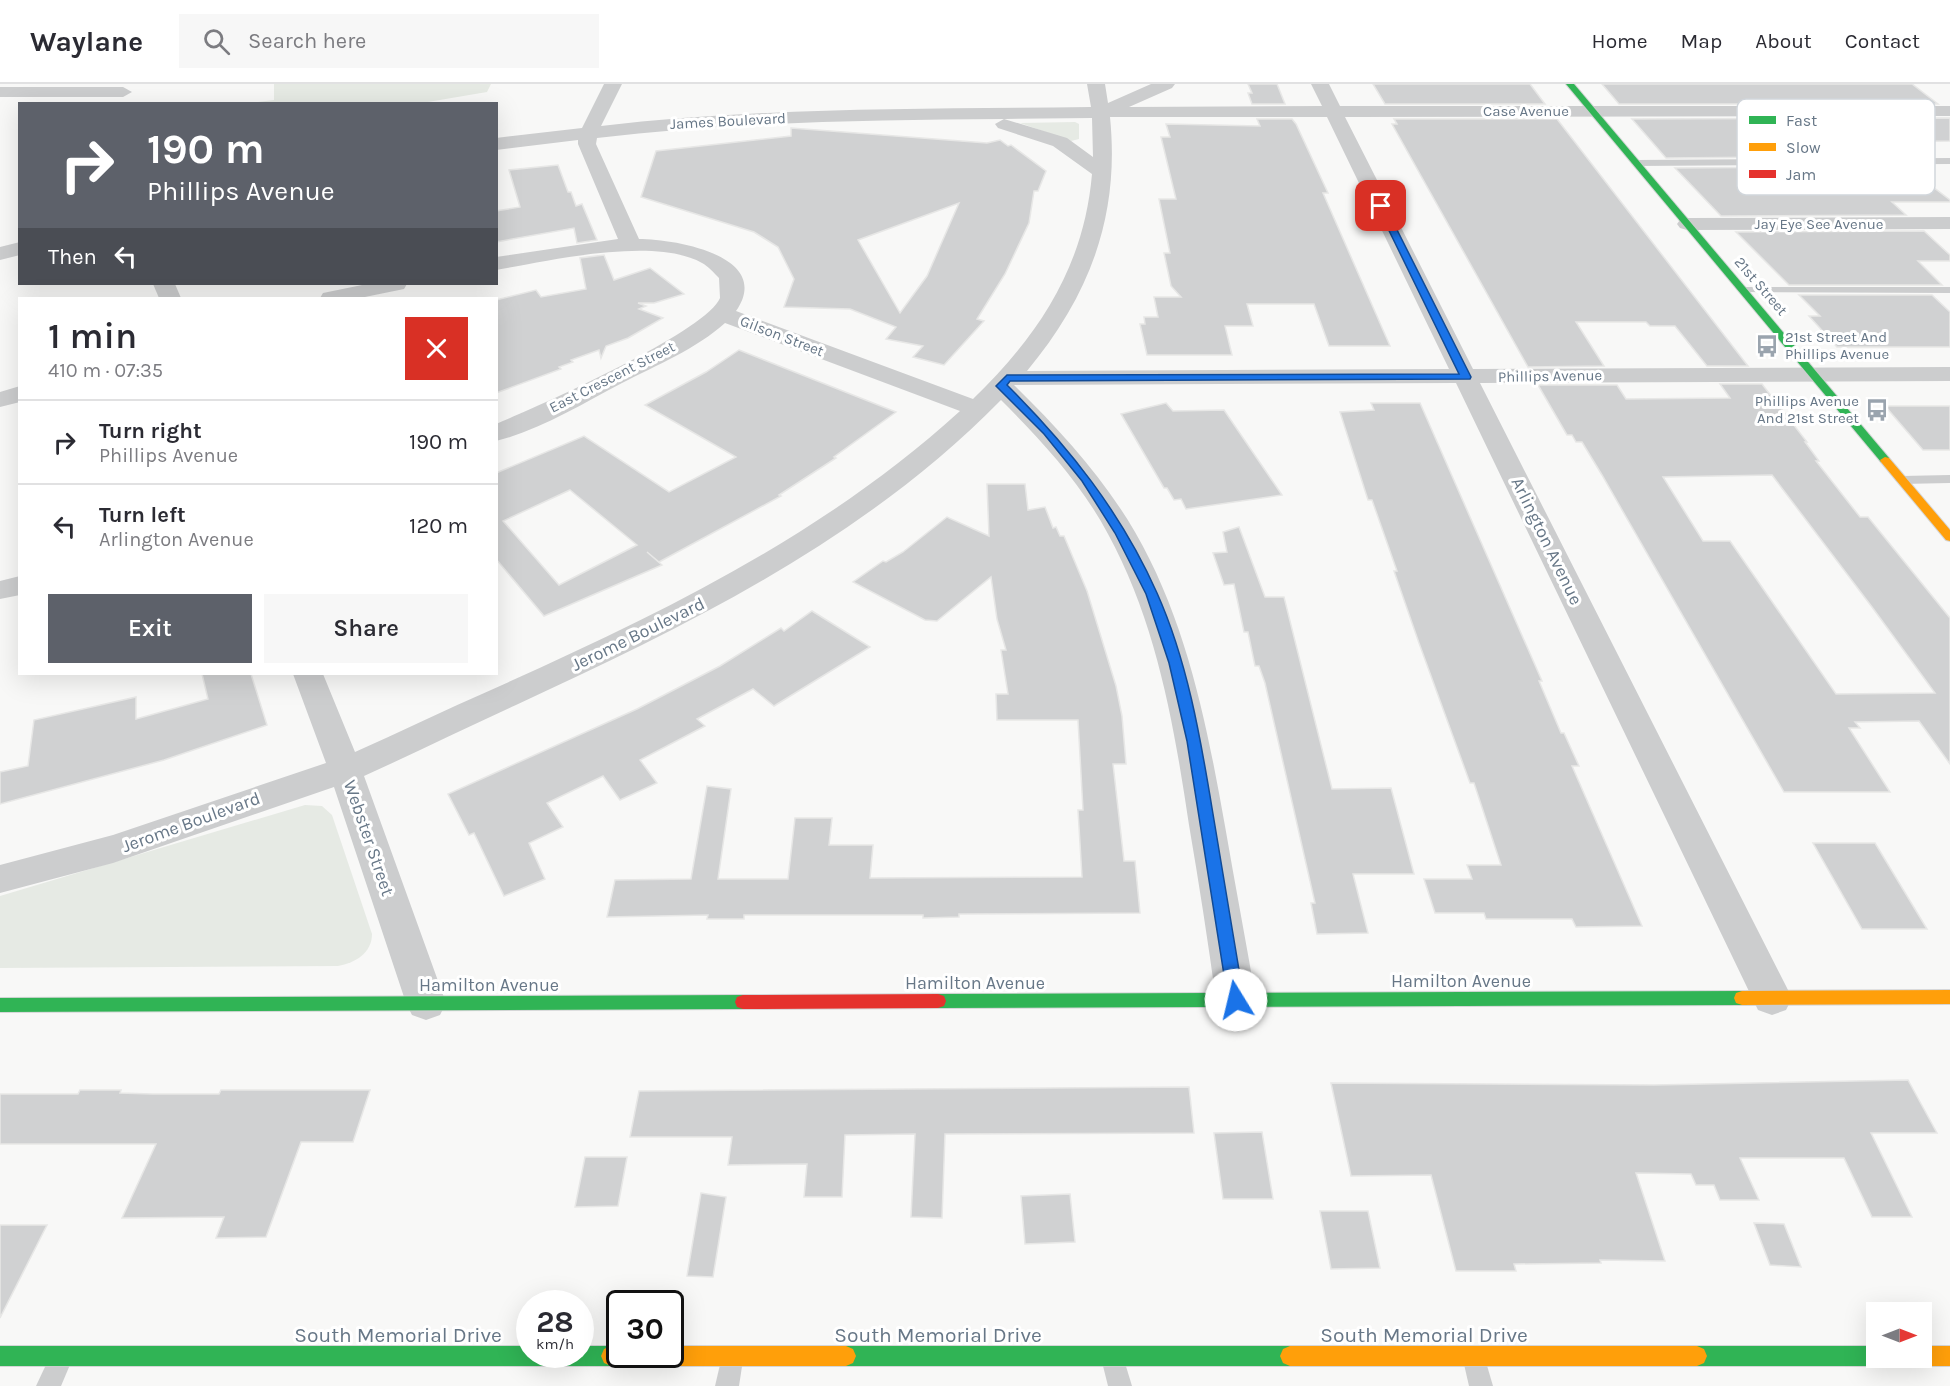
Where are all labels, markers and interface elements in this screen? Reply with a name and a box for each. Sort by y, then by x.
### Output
search box [179,14,599,68]
text: Waylane [30,25,143,58]
icon: search [200,25,233,58]
text: Search here [248,28,366,54]
text: Home [1592,29,1648,53]
text: Map [1681,29,1722,53]
text: About [1755,29,1812,53]
text: Contact [1845,29,1920,53]
legend [1737,99,1935,195]
street label: Case Avenue [1483,102,1569,120]
street label: James Boulevard [670,109,786,133]
text: Fast [1786,111,1817,130]
text: 190 m [147,124,265,174]
icon: right [48,126,126,204]
text: Slow [1786,138,1821,157]
text: Jam [1786,165,1816,184]
text: Phillips Avenue [147,175,335,207]
pin [1355,180,1406,231]
icon: arrive [1364,189,1397,222]
street label: Jay Eye See Avenue [1755,215,1883,233]
icon: left [109,240,142,273]
text: Then [48,244,97,270]
street label: 21st Street [1731,253,1792,319]
street label: Gilson Street [738,312,827,360]
text: 1 min [48,315,137,357]
button: close [405,317,468,380]
place label: 21st Street And Phillips Avenue [1785,328,1889,363]
bus stop icon: 21st Street And Phillips Avenue [1754,333,1780,359]
street label: East Crescent Street [546,337,678,417]
text: 410 m · 07:35 [48,359,163,382]
street label: Phillips Avenue [1498,366,1602,386]
place label: Phillips Avenue And 21st Street [1755,392,1859,427]
bus stop icon: Phillips Avenue And 21st Street [1864,397,1890,423]
text: Turn right [99,418,202,444]
icon: right [48,426,81,459]
text: 190 m [409,429,468,455]
text: Phillips Avenue [99,444,238,467]
street label: Arlington Avenue [1507,474,1587,608]
text: Turn left [99,502,186,528]
icon: left [48,510,81,543]
text: 120 m [409,513,468,539]
text: Arlington Avenue [99,528,254,551]
street label: Jerome Boulevard [568,592,708,676]
button: Exit [48,594,252,663]
button: Share [264,594,468,663]
street label: Webster Street [339,777,399,899]
street label: Jerome Boulevard [119,787,263,857]
position arrow [1204,968,1268,1032]
street label: Hamilton Avenue [1391,970,1531,992]
street label: Hamilton Avenue [905,972,1045,994]
street label: Hamilton Avenue [419,974,559,996]
speed limit sign: 30 [606,1290,684,1368]
north arrow [1866,1302,1932,1368]
map controls [1866,1302,1932,1368]
text: 28 [536,1304,574,1340]
street label: South Memorial Drive [294,1323,502,1347]
street label: South Memorial Drive [834,1323,1042,1347]
street label: South Memorial Drive [1320,1323,1528,1347]
text: km/h [536,1335,574,1353]

